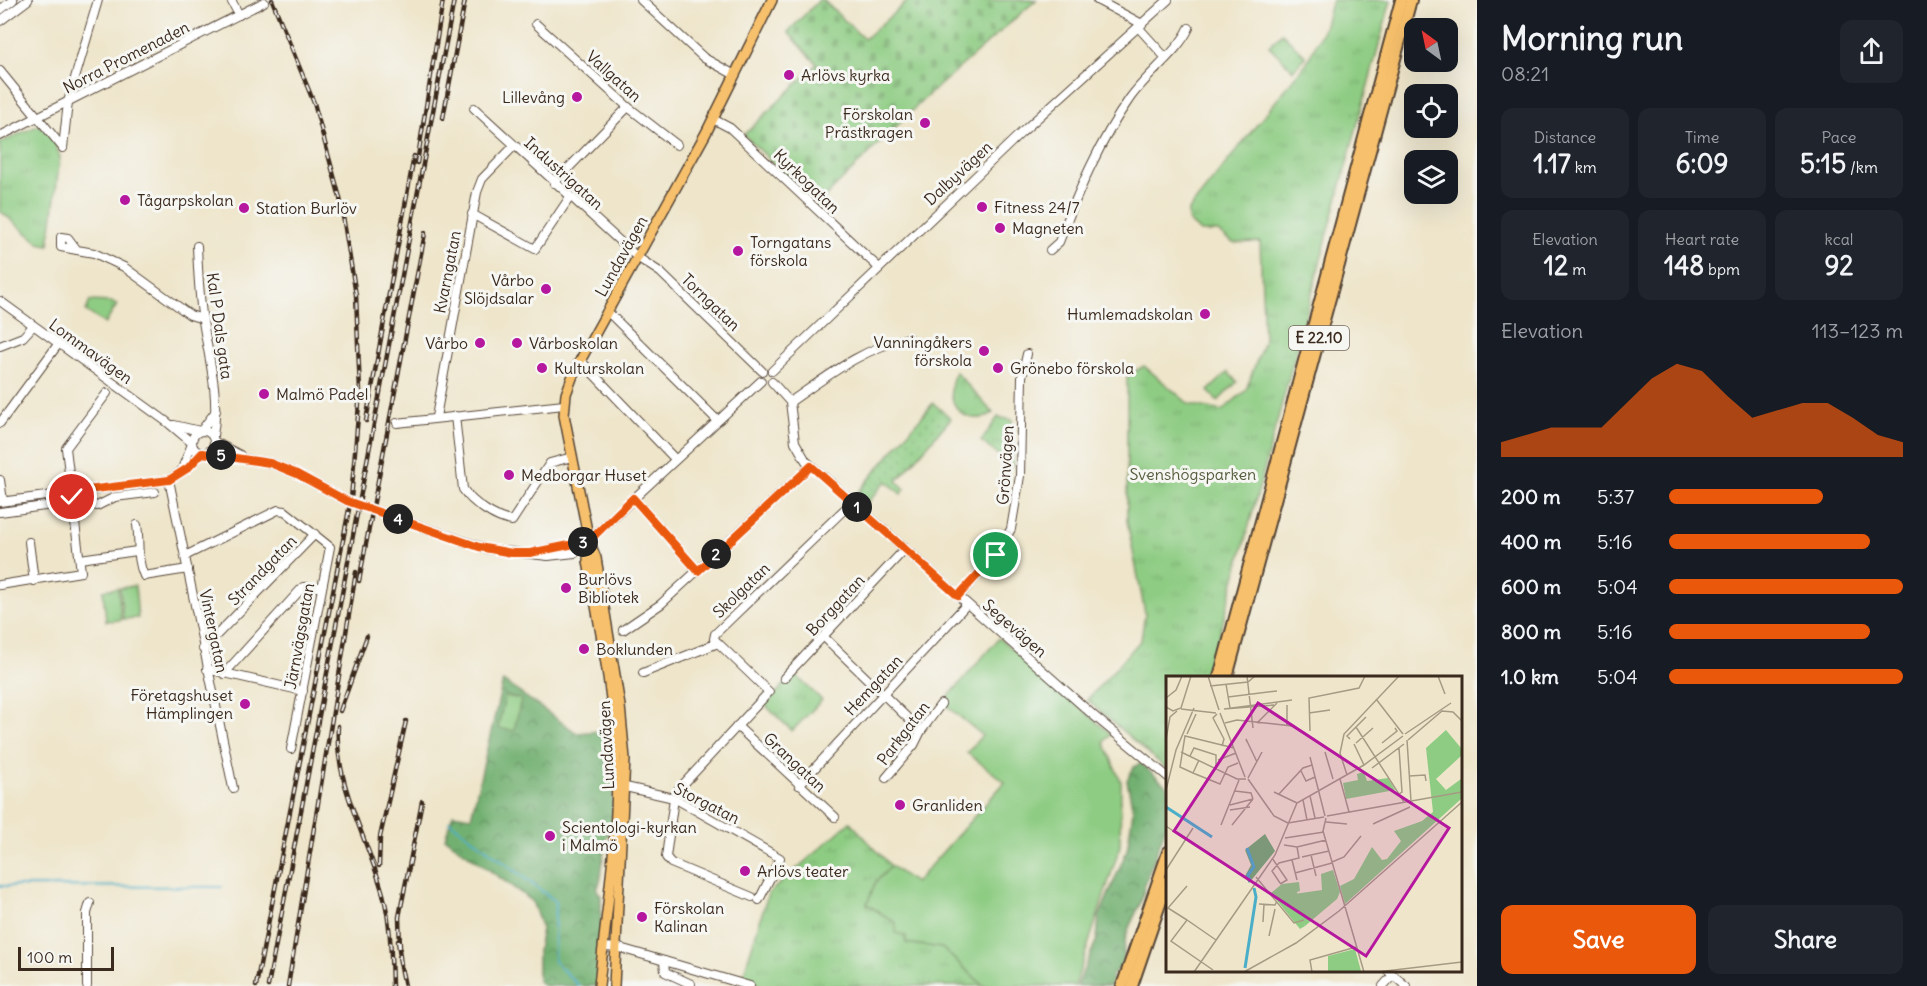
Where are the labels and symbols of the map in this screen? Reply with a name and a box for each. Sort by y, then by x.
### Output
street label: Norra Promenaden [60,17,192,97]
north arrow [1404,18,1458,72]
street label: Vallgatan [582,46,646,106]
place label: Arlövs kyrka [801,65,890,85]
marker: Arlövs kyrka [782,68,796,82]
place label: Lillevång [502,87,565,107]
marker: Lillevång [570,90,584,104]
place label: Förskolan Prästkragen [825,104,913,142]
marker: Förskolan Prästkragen [918,116,932,130]
street label: Industrigatan [520,132,608,214]
street label: Dalbyvägen [920,137,996,209]
street label: Kyrkogatan [770,145,844,217]
place label: Tågarpskolan [137,190,233,210]
marker: Tågarpskolan [118,193,132,207]
place label: Fitness 24/7 [994,197,1080,217]
place label: Station Burlöv [256,198,357,218]
marker: Fitness 24/7 [975,200,989,214]
marker: Station Burlöv [237,201,251,215]
street label: Lundavägen [591,212,651,300]
place label: Magneten [1012,218,1084,238]
marker: Magneten [993,221,1007,235]
street label: Kvarngatan [429,229,465,315]
place label: Torngatans förskola [750,232,831,270]
marker: Torngatans förskola [731,244,745,258]
street label: Torngatan [677,269,745,335]
place label: Vårbo Slöjdsalar [464,270,534,308]
street label: Kal P Dals gata [203,271,237,381]
marker: Vårbo Slöjdsalar [539,282,553,296]
place label: Humlemadskolan [1067,304,1193,324]
marker: Humlemadskolan [1198,307,1212,321]
street label: Lommavägen [45,314,137,388]
road number: E 22.10 [1289,326,1349,350]
place label: Vanningåkers förskola [874,332,972,370]
place label: Vårbo [425,333,468,353]
place label: Vårboskolan [529,333,618,353]
marker: Vårbo [473,336,487,350]
marker: Vårboskolan [510,336,524,350]
marker: Vanningåkers förskola [977,344,991,358]
place label: Kulturskolan [554,358,644,378]
place label: Grönebo förskola [1010,358,1134,378]
marker: Kulturskolan [535,361,549,375]
marker: Grönebo förskola [991,361,1005,375]
place label: Malmö Padel [276,384,368,404]
marker: Malmö Padel [257,387,271,401]
street label: Grönvägen [992,425,1018,505]
pin: 5 [206,440,236,470]
park label: Svenshögsparken [1130,464,1256,484]
place label: Medborgar Huset [521,465,647,485]
marker: Medborgar Huset [502,468,516,482]
pin [46,471,97,522]
pin: 1 [842,492,872,522]
pin: 4 [383,504,413,534]
pin: 3 [568,527,598,557]
pin [970,529,1021,580]
street label: Strandgatan [224,531,300,609]
pin: 2 [701,539,731,569]
street label: Skolgatan [708,558,774,622]
place label: Burlövs Bibliotek [578,569,639,607]
street label: Borggatan [802,570,868,640]
street label: Järnvägsgatan [280,581,318,691]
marker: Burlövs Bibliotek [559,581,573,595]
street label: Vintergatan [195,587,233,675]
street label: Segevägen [979,595,1051,661]
place label: Boklunden [596,639,673,659]
marker: Boklunden [577,642,591,656]
street label: Hemgatan [840,650,906,720]
inset map [1166,676,1462,971]
place label: Företagshuset Hämplingen [131,685,234,723]
marker: Företagshuset Hämplingen [238,697,252,711]
street label: Parkgatan [873,697,933,769]
street label: Lundavägen [594,700,618,790]
street label: Grangatan [760,728,830,796]
street label: Storgatan [671,778,743,828]
place label: Granliden [912,795,983,815]
marker: Granliden [893,798,907,812]
place label: Scientologi-kyrkan i Malmö [562,817,697,855]
marker: Scientologi-kyrkan i Malmö [543,829,557,843]
place label: Arlövs teater [757,861,849,881]
marker: Arlövs teater [738,864,752,878]
place label: Förskolan Kalinan [654,898,724,936]
marker: Förskolan Kalinan [635,910,649,924]
scale bar [18,944,114,972]

